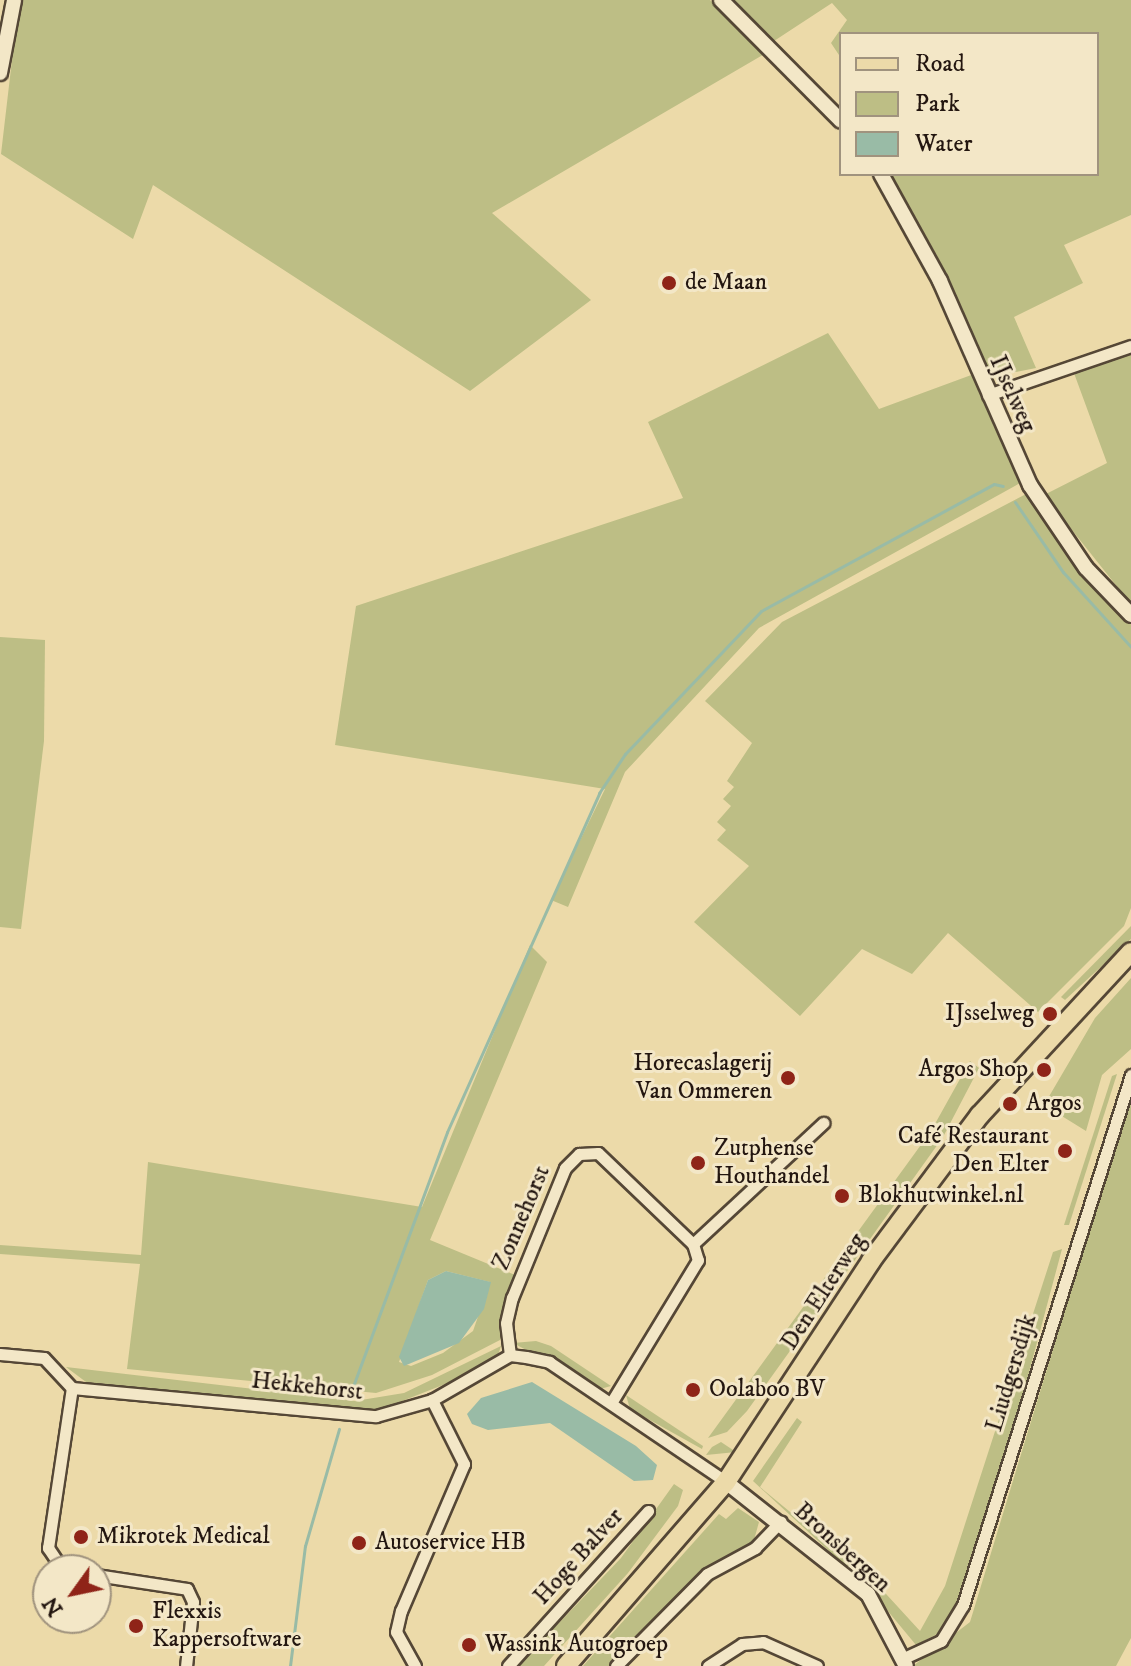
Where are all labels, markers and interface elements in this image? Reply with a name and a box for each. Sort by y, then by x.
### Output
legend [839,32,1099,176]
text: Road [915,49,965,79]
text: Park [915,89,960,119]
text: Water [915,129,972,159]
place label: de Maan [685,269,767,297]
marker: de Maan [660,274,678,292]
street label: IJselweg [982,351,1042,437]
place label: IJsselweg [945,1000,1034,1028]
marker: IJsselweg [1041,1005,1059,1023]
place label: Horecaslagerij Van Ommeren [633,1050,772,1106]
place label: Argos Shop [918,1056,1028,1084]
marker: Argos Shop [1035,1061,1053,1079]
marker: Horecaslagerij Van Ommeren [779,1069,797,1087]
place label: Argos [1026,1090,1082,1118]
marker: Argos [1001,1095,1019,1113]
place label: Café Restaurant Den Elter [898,1123,1049,1179]
place label: Zutphense Houthandel [714,1135,829,1191]
marker: Café Restaurant Den Elter [1056,1142,1074,1160]
marker: Zutphense Houthandel [689,1154,707,1172]
street label: Zonnehorst [487,1161,557,1275]
place label: Blokhutwinkel.nl [858,1182,1024,1210]
marker: Blokhutwinkel.nl [833,1187,851,1205]
street label: Den Elterweg [776,1228,872,1356]
street label: Liudgersdijk [980,1311,1044,1435]
street label: Hekkehorst [250,1367,364,1407]
place label: Oolaboo BV [709,1376,825,1404]
marker: Oolaboo BV [684,1381,702,1399]
street label: Bronsbergen [788,1497,896,1599]
street label: Hoge Balver [528,1503,630,1611]
place label: Mikrotek Medical [97,1523,270,1551]
marker: Mikrotek Medical [72,1528,90,1546]
place label: Autoservice HB [375,1529,526,1557]
marker: Autoservice HB [350,1534,368,1552]
north arrow [32,1554,112,1634]
text: N [37,1591,69,1621]
place label: Flexxis Kappersoftware [152,1598,301,1654]
marker: Flexxis Kappersoftware [127,1617,145,1635]
place label: Wassink Autogroep [485,1631,668,1659]
marker: Wassink Autogroep [460,1636,478,1654]

